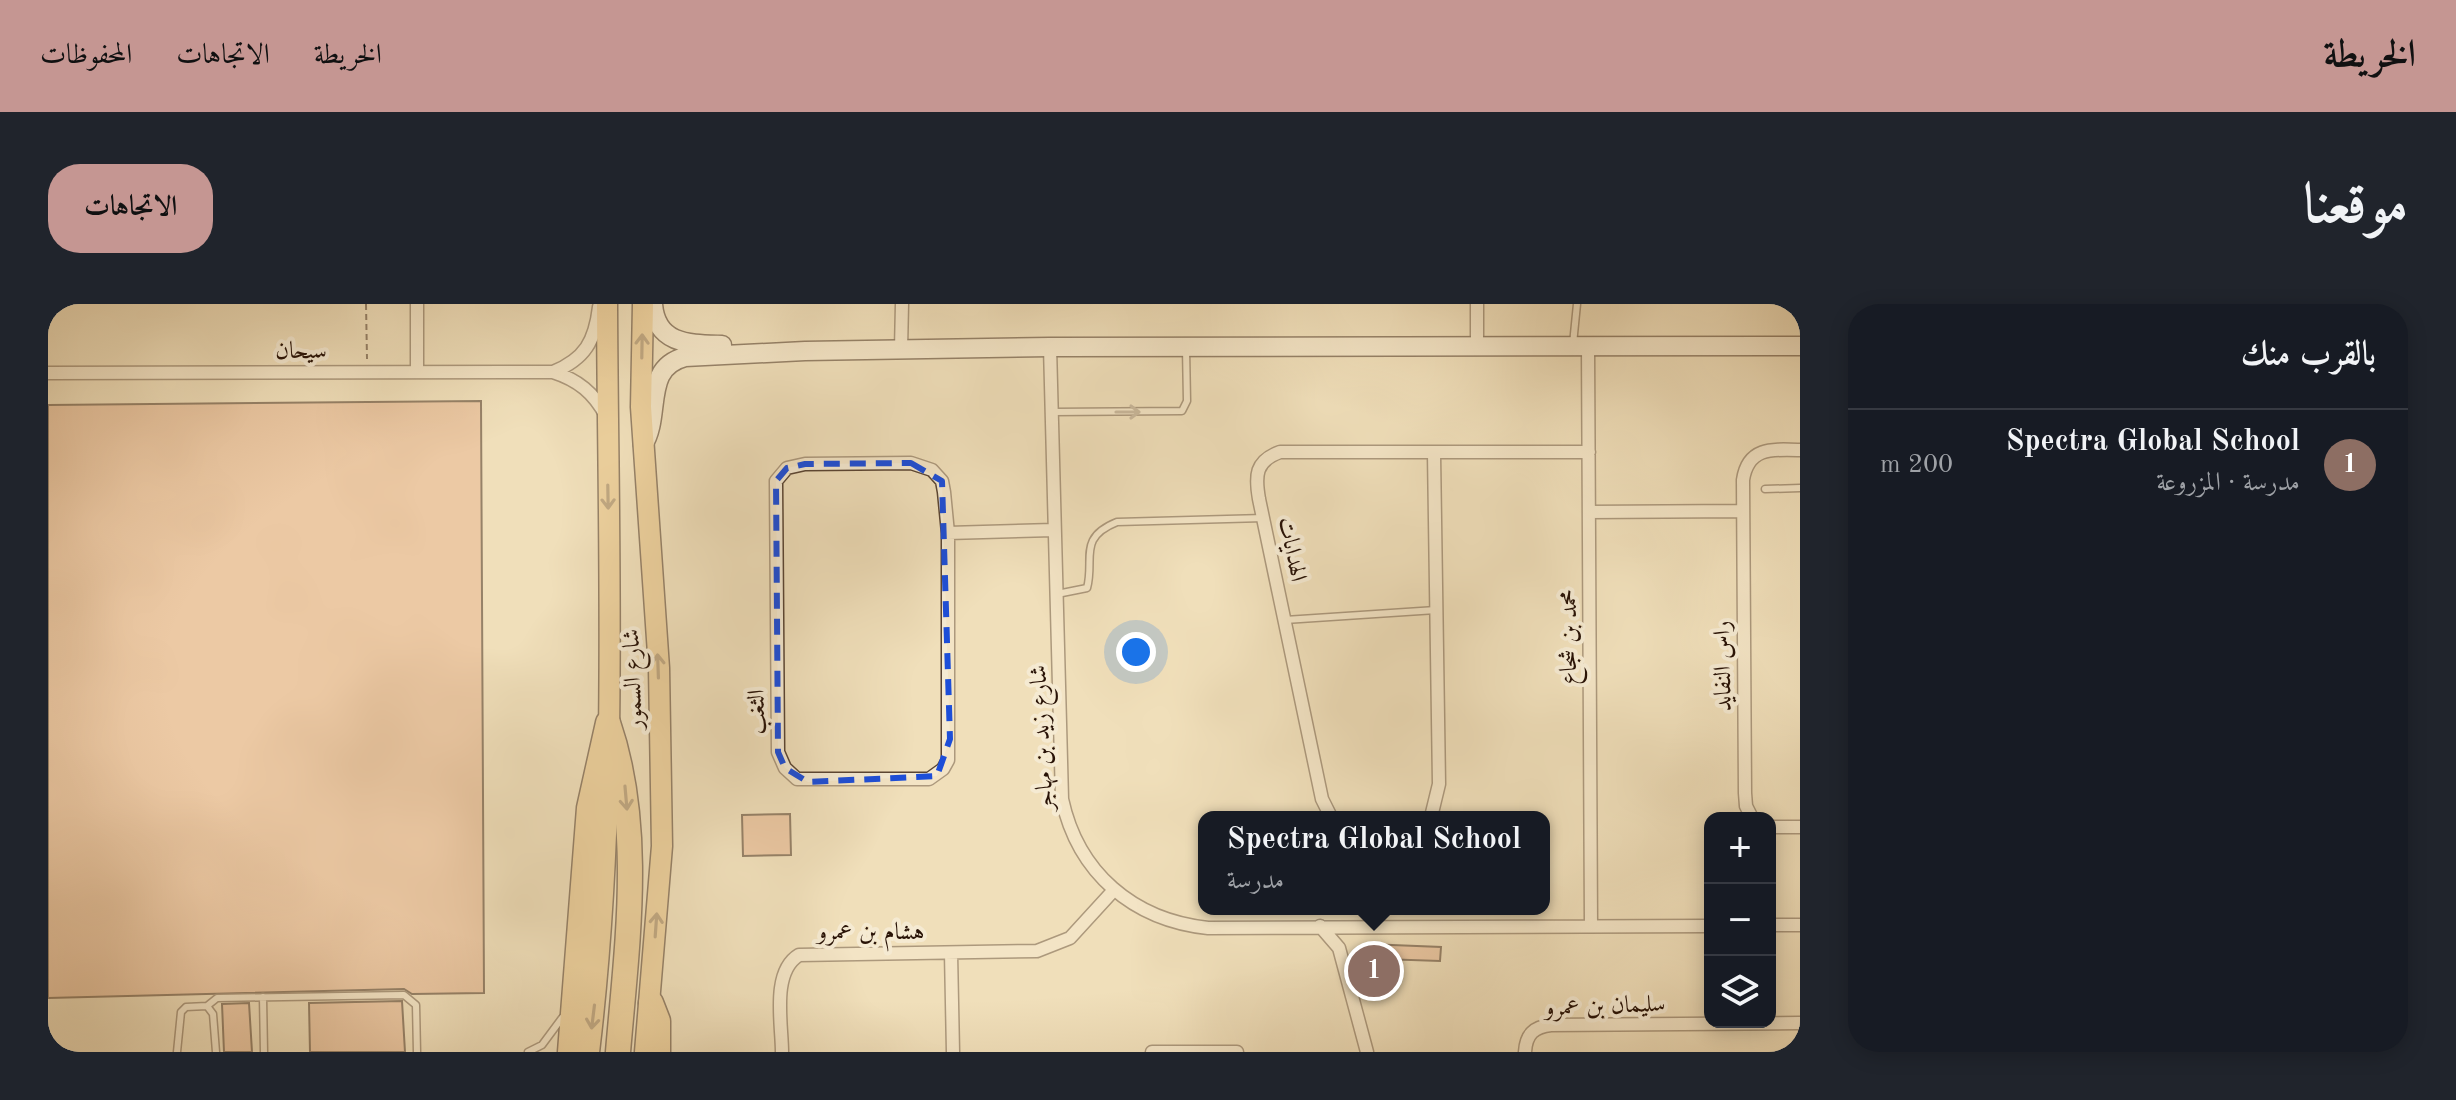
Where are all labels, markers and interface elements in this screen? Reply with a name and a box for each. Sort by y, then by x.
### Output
text: الخريطة [2324,37,2416,75]
text: المحفوظات [40,42,132,70]
text: الاتجاهات [176,42,270,70]
text: الخريطة [314,42,382,70]
button: الاتجاهات [48,164,213,253]
text: موقعنا [2303,179,2408,235]
one-way arrow [634,333,650,360]
text: بالقرب منك [2241,338,2376,372]
street label: سيحان [275,340,327,364]
one-way arrow [1114,404,1141,420]
text: Spectra Global School [2006,427,2300,457]
text: 200 m [1880,452,1953,478]
text: 1 [2342,452,2358,478]
text: مدرسة · المزروعة [2156,470,2300,496]
one-way arrow [601,483,616,510]
street label: الهدايات [1272,515,1310,584]
street label: محمد بن شجاع [1558,589,1588,685]
street label: راس النفايد [1711,620,1737,712]
street label: شارع السمور [620,628,654,732]
your location [1116,632,1156,672]
one-way arrow [651,653,666,680]
street label: شارع زيد بن مهاجر [1027,664,1065,815]
street label: الثغب [746,689,772,735]
one-way arrow [618,784,633,811]
popup [1198,811,1550,915]
map controls [1704,812,1776,1028]
button: + [1704,812,1776,884]
text: Spectra Global School [1227,825,1521,855]
text: مدرسة [1227,868,1284,894]
button: − [1704,884,1776,956]
one-way arrow [649,912,664,939]
street label: هشام بن عمرو [815,921,924,952]
pin: 1 [1348,941,1400,1001]
button: layers [1704,956,1776,1028]
street label: سليمان بن عمرو [1541,993,1666,1022]
one-way arrow [585,1004,600,1029]

